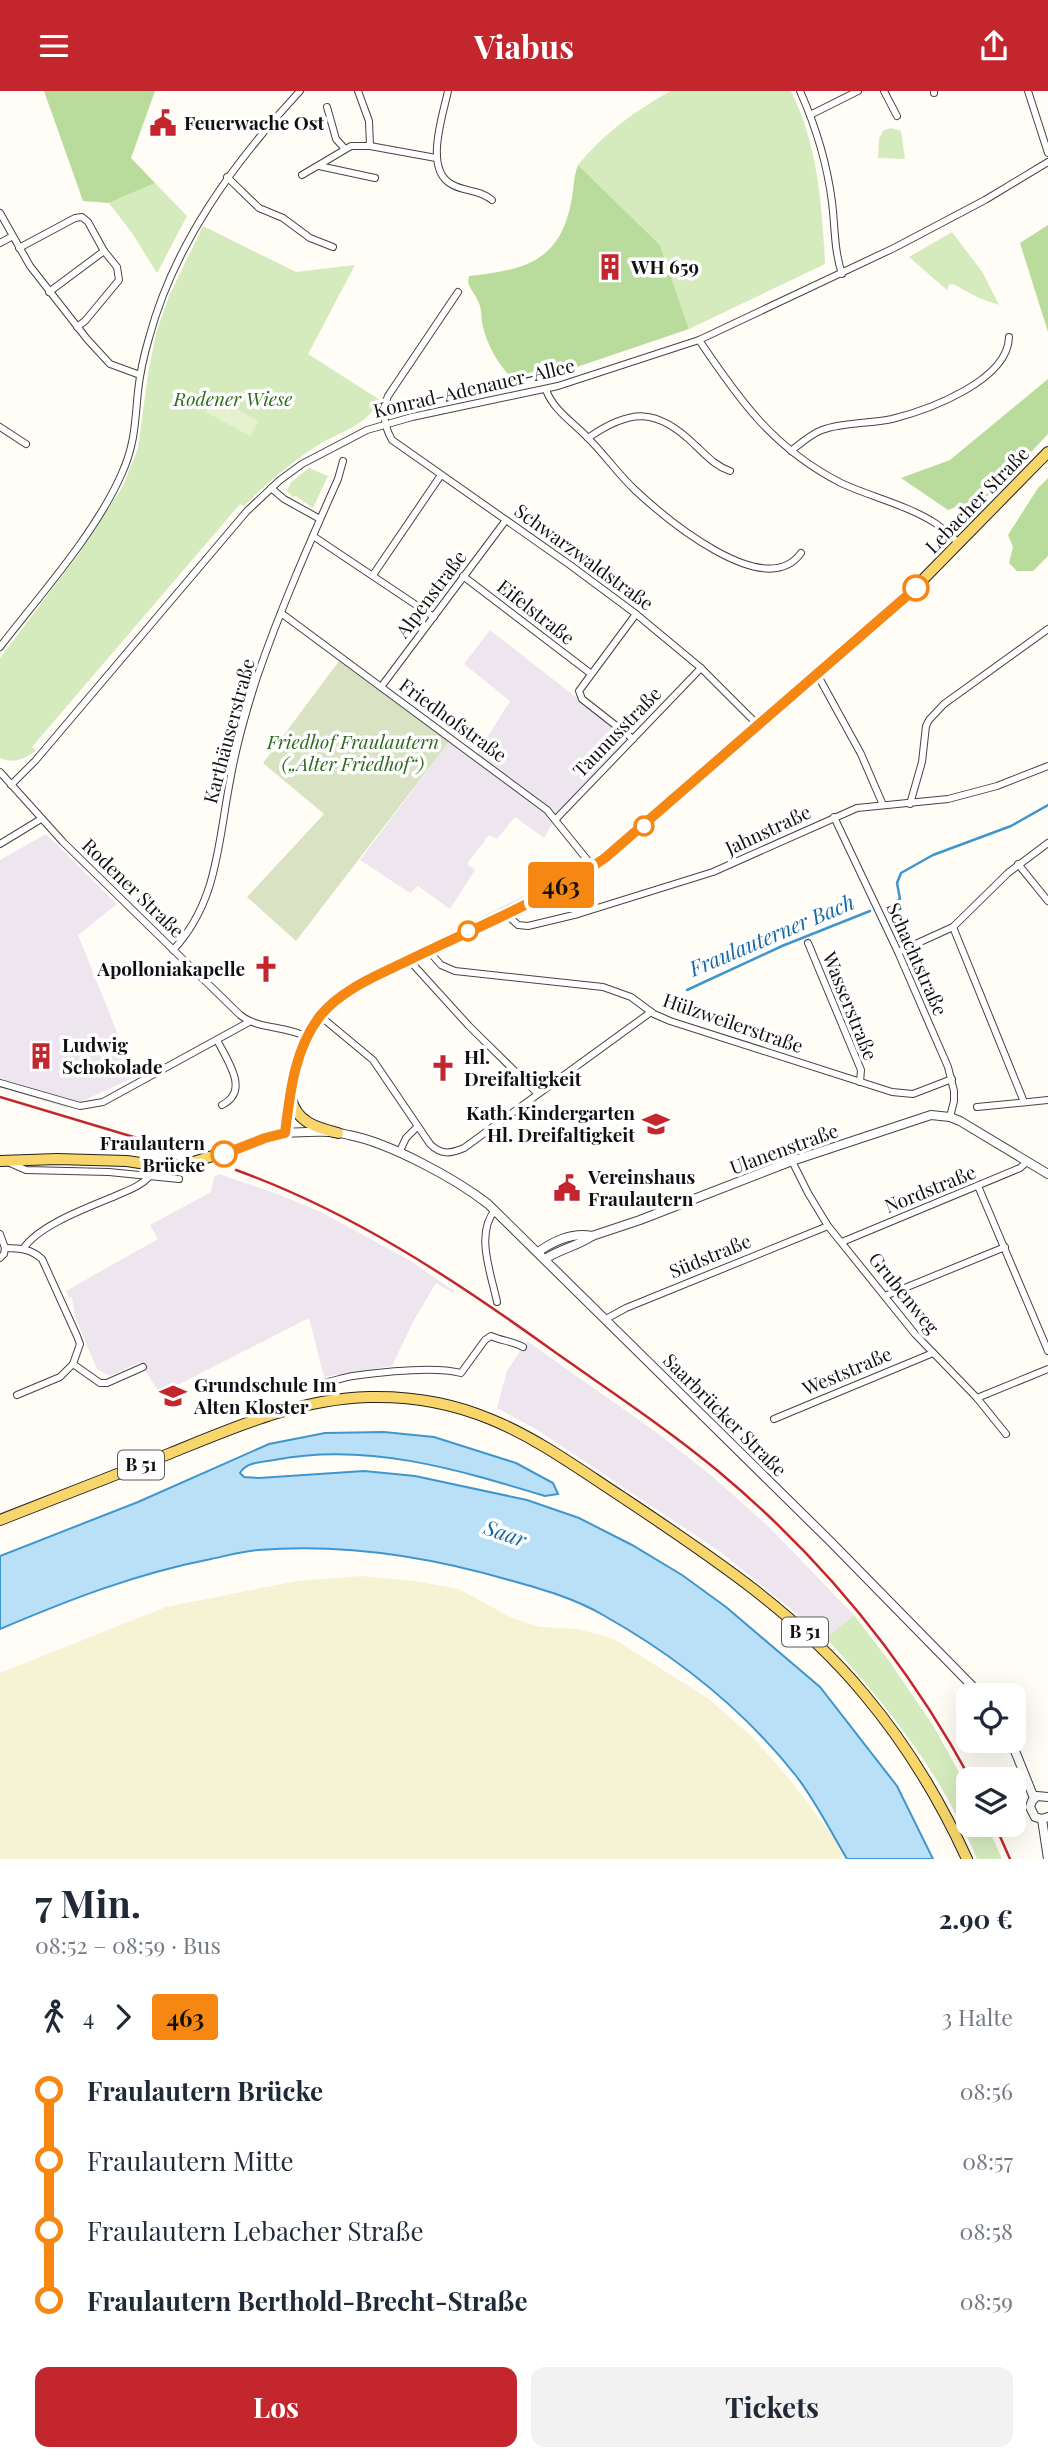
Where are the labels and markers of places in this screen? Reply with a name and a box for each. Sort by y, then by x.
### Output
public building icon: Feuerwache Ost [148,108,178,138]
place label: Feuerwache Ost [184,109,325,135]
building icon: WH 659 [595,252,625,282]
place label: WH 659 [630,253,699,279]
unlabelled marker [903,575,929,601]
unlabelled marker [634,816,654,836]
unlabelled marker [458,921,478,941]
church icon: Apolloniakapelle [251,954,281,984]
place label: Apolloniakapelle [96,955,245,981]
place label: Ludwig Schokolade [62,1031,163,1079]
building icon: Ludwig Schokolade [26,1041,56,1071]
place label: Hl. Dreifaltigkeit [464,1043,582,1091]
church icon: Hl. Dreifaltigkeit [428,1053,458,1083]
place label: Kath. Kindergarten Hl. Dreifaltigkeit [466,1099,635,1147]
school or university icon: Kath. Kindergarten Hl. Dreifaltigkeit [641,1109,671,1139]
place label: Fraulautern Brücke [100,1129,205,1177]
marker: Fraulautern Brücke [211,1141,237,1167]
place label: Vereinshaus Fraulautern [587,1163,695,1211]
public building icon: Vereinshaus Fraulautern [552,1173,582,1203]
place label: Grundschule Im Alten Kloster [193,1371,337,1419]
school or university icon: Grundschule Im Alten Kloster [158,1381,188,1411]

